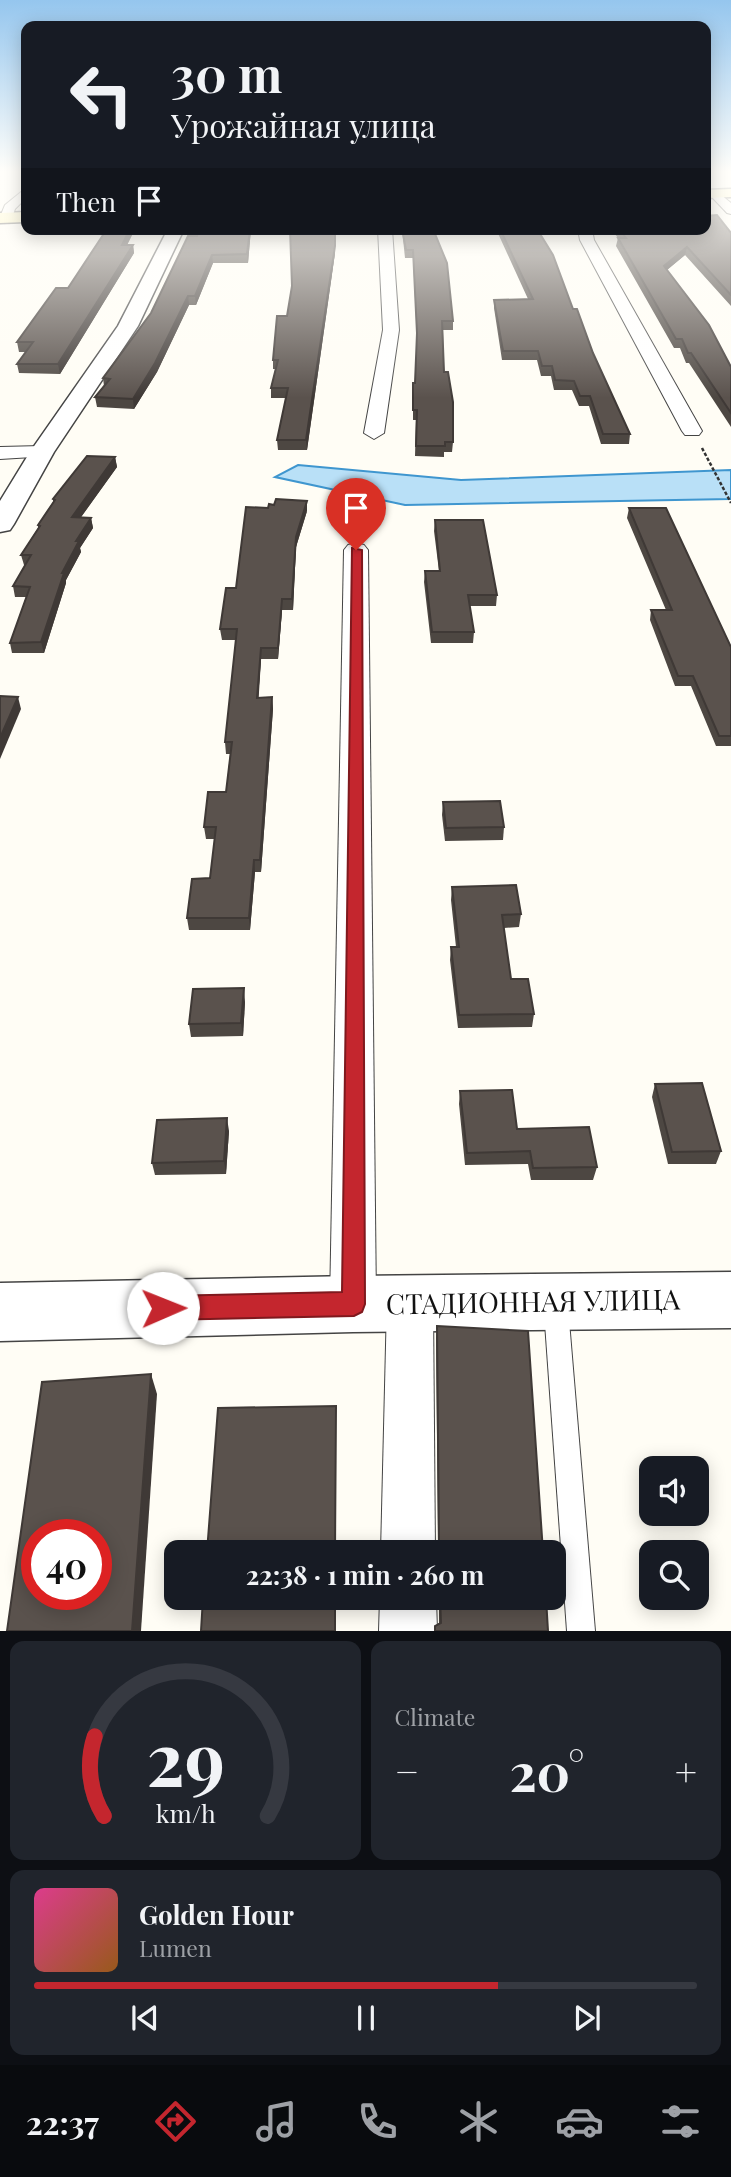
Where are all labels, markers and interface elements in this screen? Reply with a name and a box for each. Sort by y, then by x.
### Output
text: 30 m [171,40,282,105]
icon: left [56,49,147,140]
text: Урожайная улица [171,103,436,146]
icon: arrive [130,182,168,220]
text: Then [56,184,116,219]
pin [326,478,386,550]
icon: arrive [337,489,375,527]
position arrow [126,1271,200,1345]
street label: СТАДИОННАЯ УЛИЦА [386,1279,681,1322]
map controls [639,1456,709,1610]
button: sound [639,1456,709,1526]
speed limit sign: 40 [21,1519,112,1610]
button: search [639,1540,709,1610]
text: 22:38 · 1 min · 260 m [246,1557,484,1592]
text: Climate [395,1701,475,1732]
text: 29 [146,1708,224,1805]
text: 20° [509,1736,584,1805]
text: − [395,1745,419,1796]
text: + [675,1745,697,1796]
text: km/h [155,1796,216,1829]
text: Golden Hour [139,1897,294,1932]
text: Lumen [139,1932,212,1963]
icon: previous [126,1999,164,2037]
icon: pause [347,1999,385,2037]
icon: next [568,1999,606,2037]
icon: directions [151,2097,200,2146]
icon: music [252,2097,301,2146]
icon: phone [353,2097,402,2146]
icon: climate [454,2097,503,2146]
icon: car [555,2097,604,2146]
icon: filters [656,2097,705,2146]
text: 22:37 [26,2100,99,2143]

